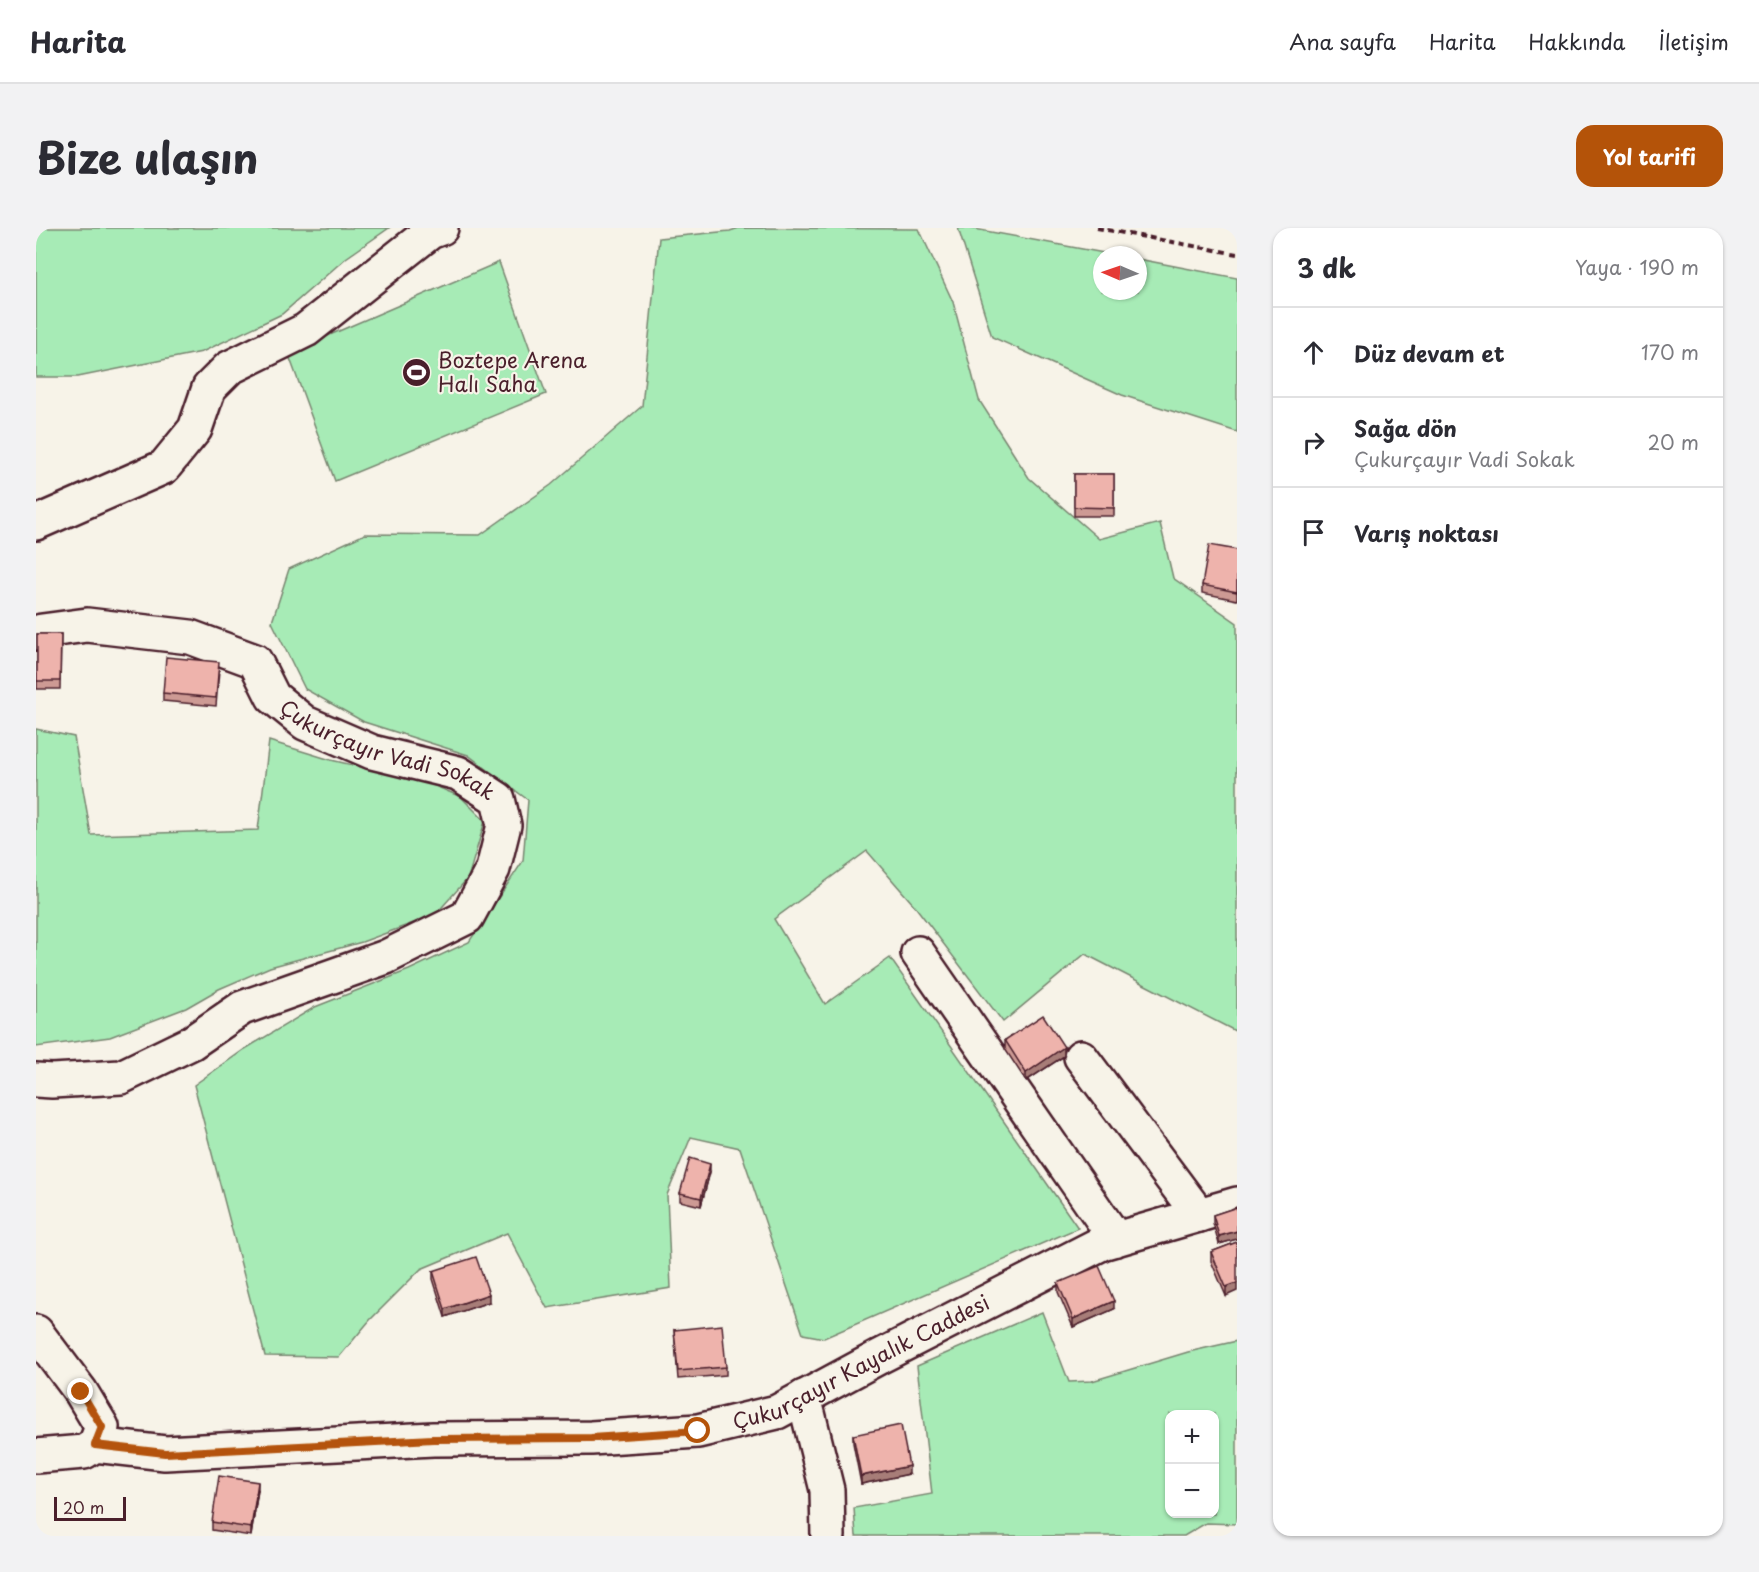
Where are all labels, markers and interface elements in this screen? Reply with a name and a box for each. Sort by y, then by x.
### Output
text: Harita [30,20,126,63]
text: Ana sayfa [1289,25,1396,57]
text: Harita [1429,25,1496,57]
text: Hakkında [1529,25,1625,57]
text: İletişim [1658,25,1729,57]
text: Bize ulaşın [36,125,258,188]
button: Yol tarifi [1576,125,1723,187]
north arrow [1093,246,1147,300]
text: 3 dk [1297,248,1356,287]
text: Yaya · 190 m [1575,252,1699,282]
icon: ahead [1297,336,1330,369]
text: Düz devam et [1354,336,1505,369]
text: 170 m [1641,337,1699,367]
place label: Boztepe Arena Halı Saha [438,343,587,399]
sports icon: Boztepe Arena Halı Saha [401,357,433,389]
text: Sağa dön [1354,411,1457,444]
icon: right [1297,426,1330,459]
text: 20 m [1647,427,1699,457]
text: Çukurçayır Vadi Sokak [1354,444,1575,474]
icon: arrive [1297,516,1330,549]
text: Varış noktası [1354,516,1499,549]
street label: Çukurçayır Vadi Sokak [273,691,502,807]
street label: Çukurçayır Kayalık Caddesi [729,1285,994,1436]
route end [67,1378,93,1404]
map controls [1165,1410,1219,1518]
button: + [1165,1410,1219,1464]
route start [684,1417,710,1443]
button: − [1165,1464,1219,1518]
scale bar [54,1494,126,1522]
text: 20 m [63,1495,104,1519]

